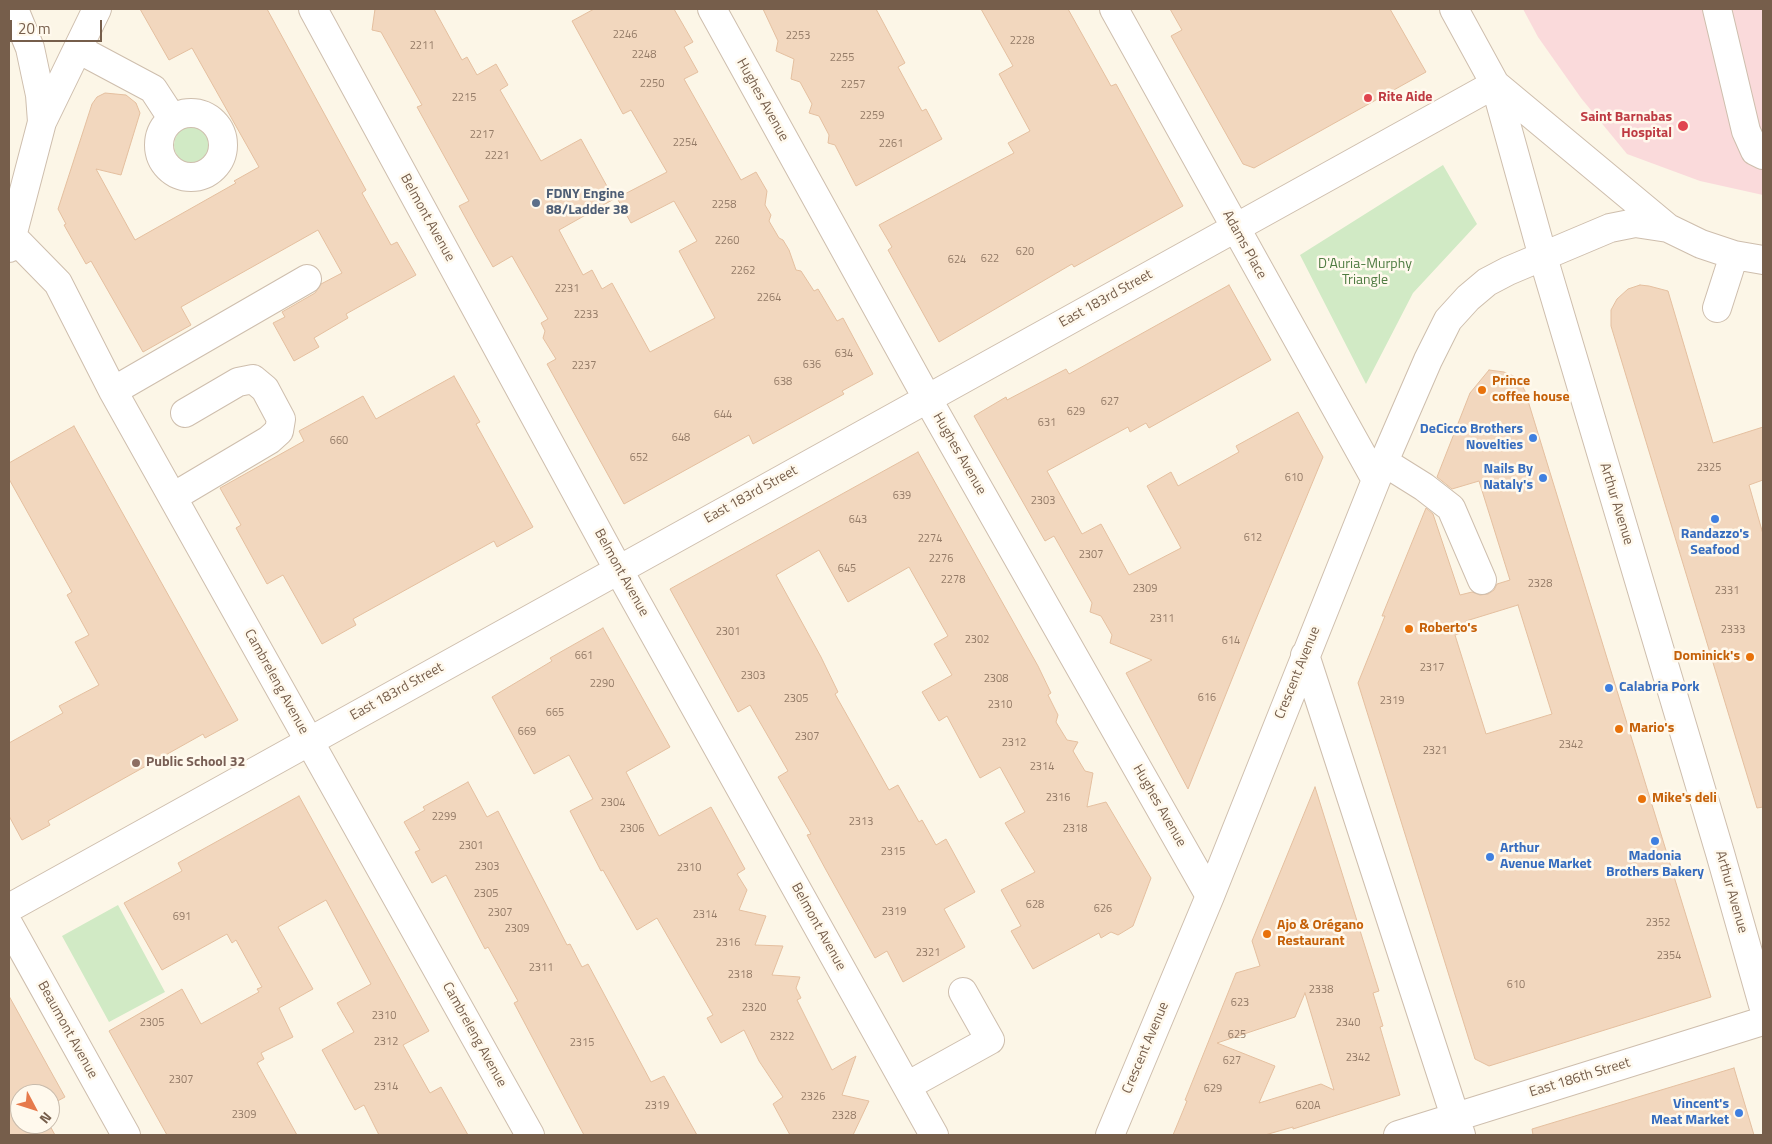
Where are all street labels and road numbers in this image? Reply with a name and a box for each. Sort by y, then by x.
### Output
street label: Hughes Avenue [732,56,792,144]
street label: Belmont Avenue [396,171,458,265]
street label: Adams Place [1218,208,1270,282]
street label: East 183rd Street [1056,266,1156,332]
street label: Hughes Avenue [929,410,989,498]
street label: Arthur Avenue [1596,461,1636,547]
street label: East 183rd Street [701,462,801,528]
street label: Belmont Avenue [590,526,652,620]
street label: Crescent Avenue [1272,624,1324,722]
street label: Cambreleng Avenue [240,627,312,737]
street label: East 183rd Street [347,659,447,725]
street label: Hughes Avenue [1129,762,1189,850]
street label: Arthur Avenue [1711,849,1751,935]
street label: Belmont Avenue [787,880,849,974]
street label: Beaumont Avenue [33,978,101,1082]
street label: Cambreleng Avenue [438,980,510,1090]
street label: Crescent Avenue [1119,1000,1173,1096]
street label: East 186th Street [1528,1055,1632,1101]

